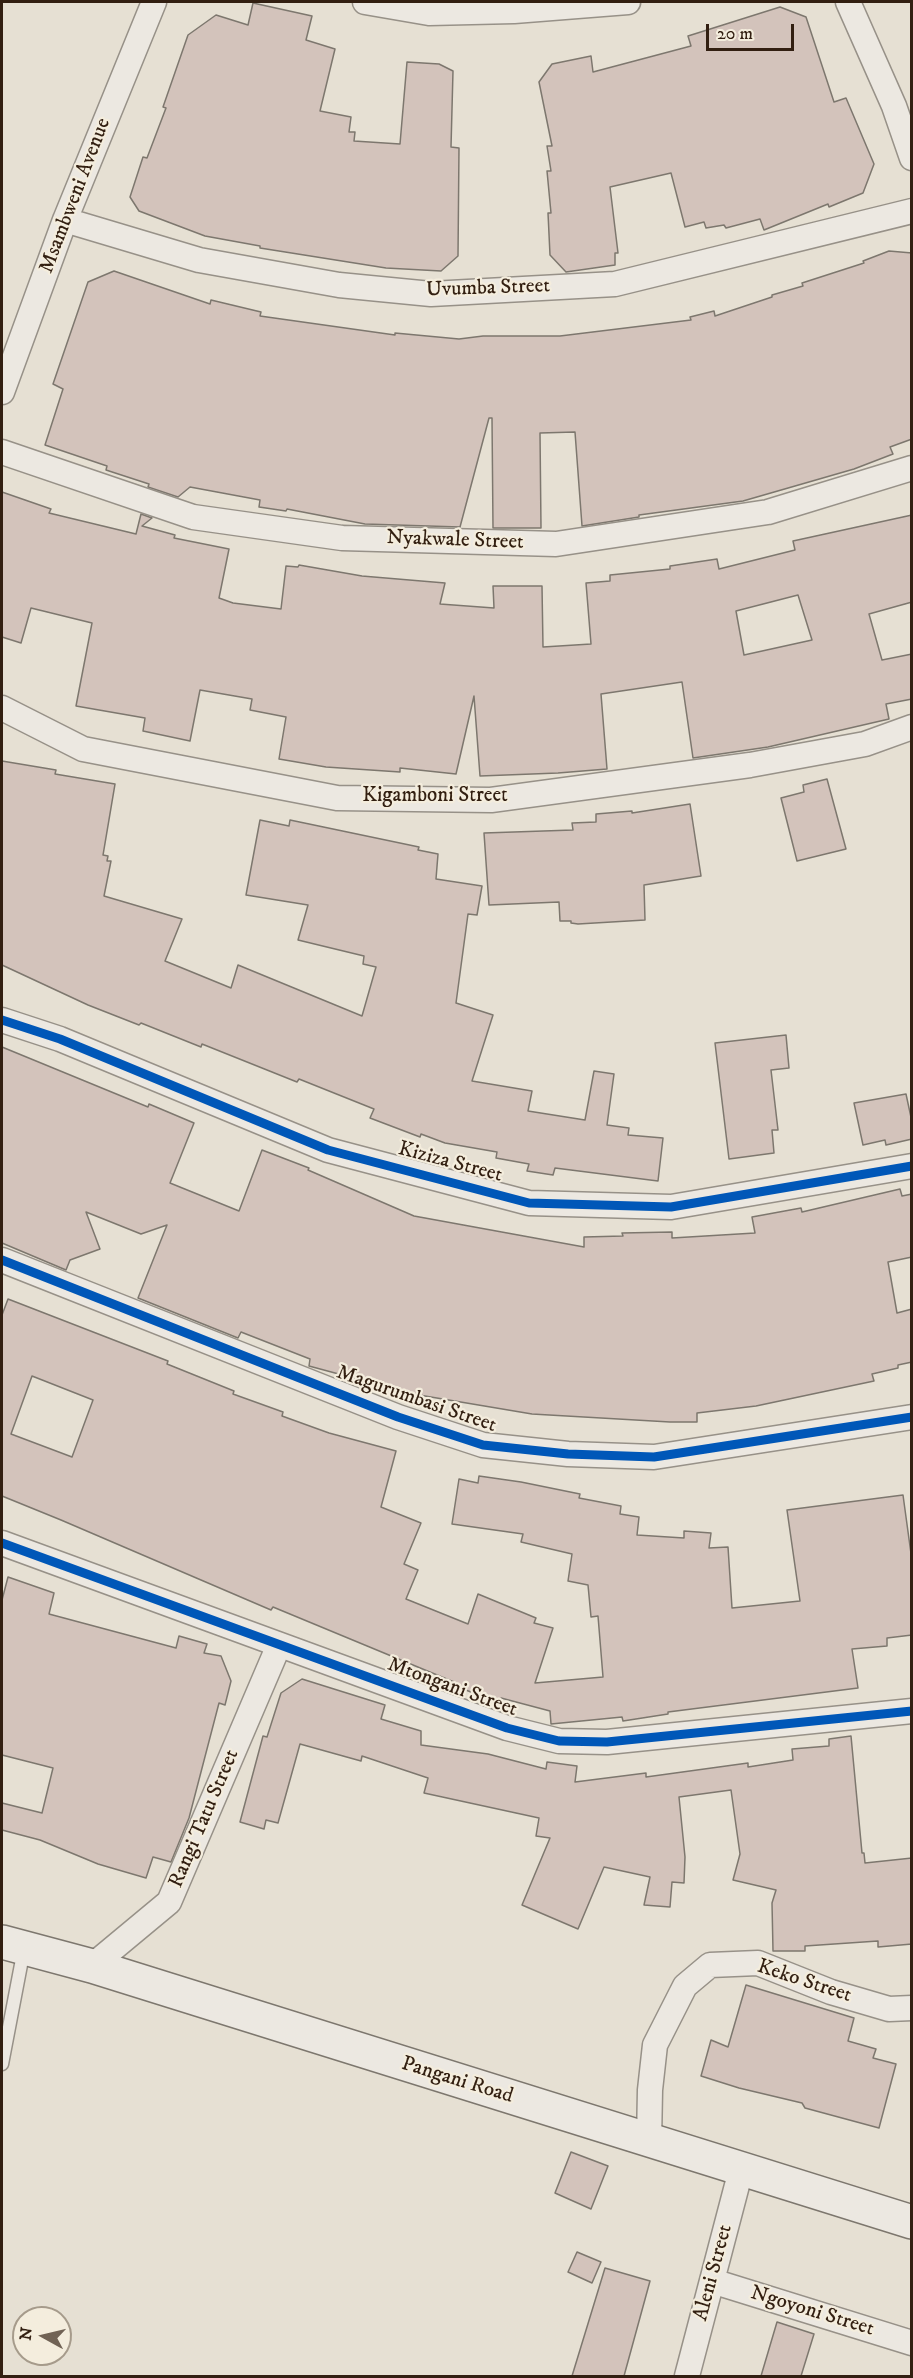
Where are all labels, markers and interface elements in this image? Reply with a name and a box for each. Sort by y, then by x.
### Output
scale bar [709,12,798,50]
text: 20 m [717,23,753,45]
street label: Msambweni Avenue [35,115,117,277]
street label: Uvumba Street [426,274,550,304]
street label: Nyakwale Street [386,526,524,556]
street label: Kigamboni Street [362,784,508,810]
street label: Kiziza Street [395,1137,505,1189]
street label: Magurumbasi Street [333,1361,499,1439]
street label: Mtongani Street [384,1653,520,1723]
street label: Rangi Tatu Street [164,1746,246,1892]
street label: Keko Street [754,1955,854,2009]
street label: Pangani Road [398,2052,516,2110]
street label: Aleni Street [689,2222,739,2324]
street label: Ngoyoni Street [747,2281,877,2343]
north arrow [12,2306,72,2366]
text: N [15,2326,37,2342]

